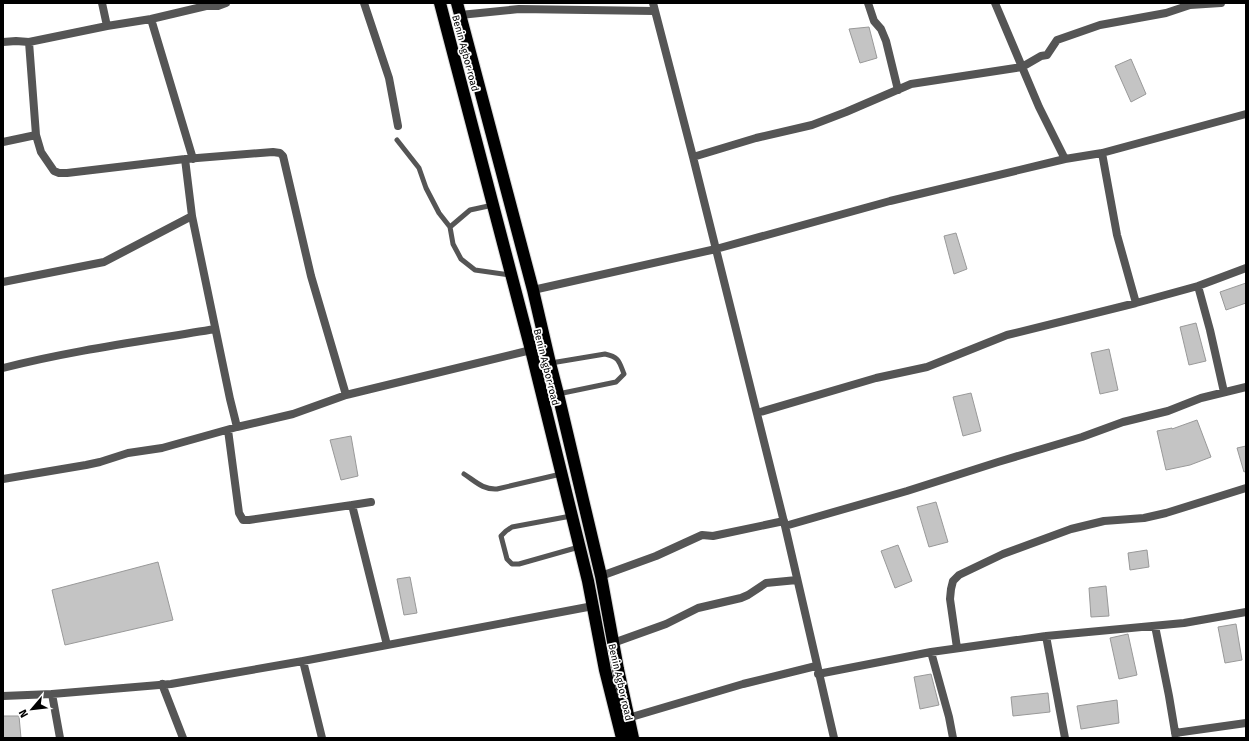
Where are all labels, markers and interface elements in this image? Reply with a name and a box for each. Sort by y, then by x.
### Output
street label: Benin Agbor road [449,14,481,93]
street label: Benin Agbor road [531,328,561,407]
street label: Benin Agbor road [605,643,635,722]
north arrow [12,689,52,729]
text: N [16,707,31,720]

